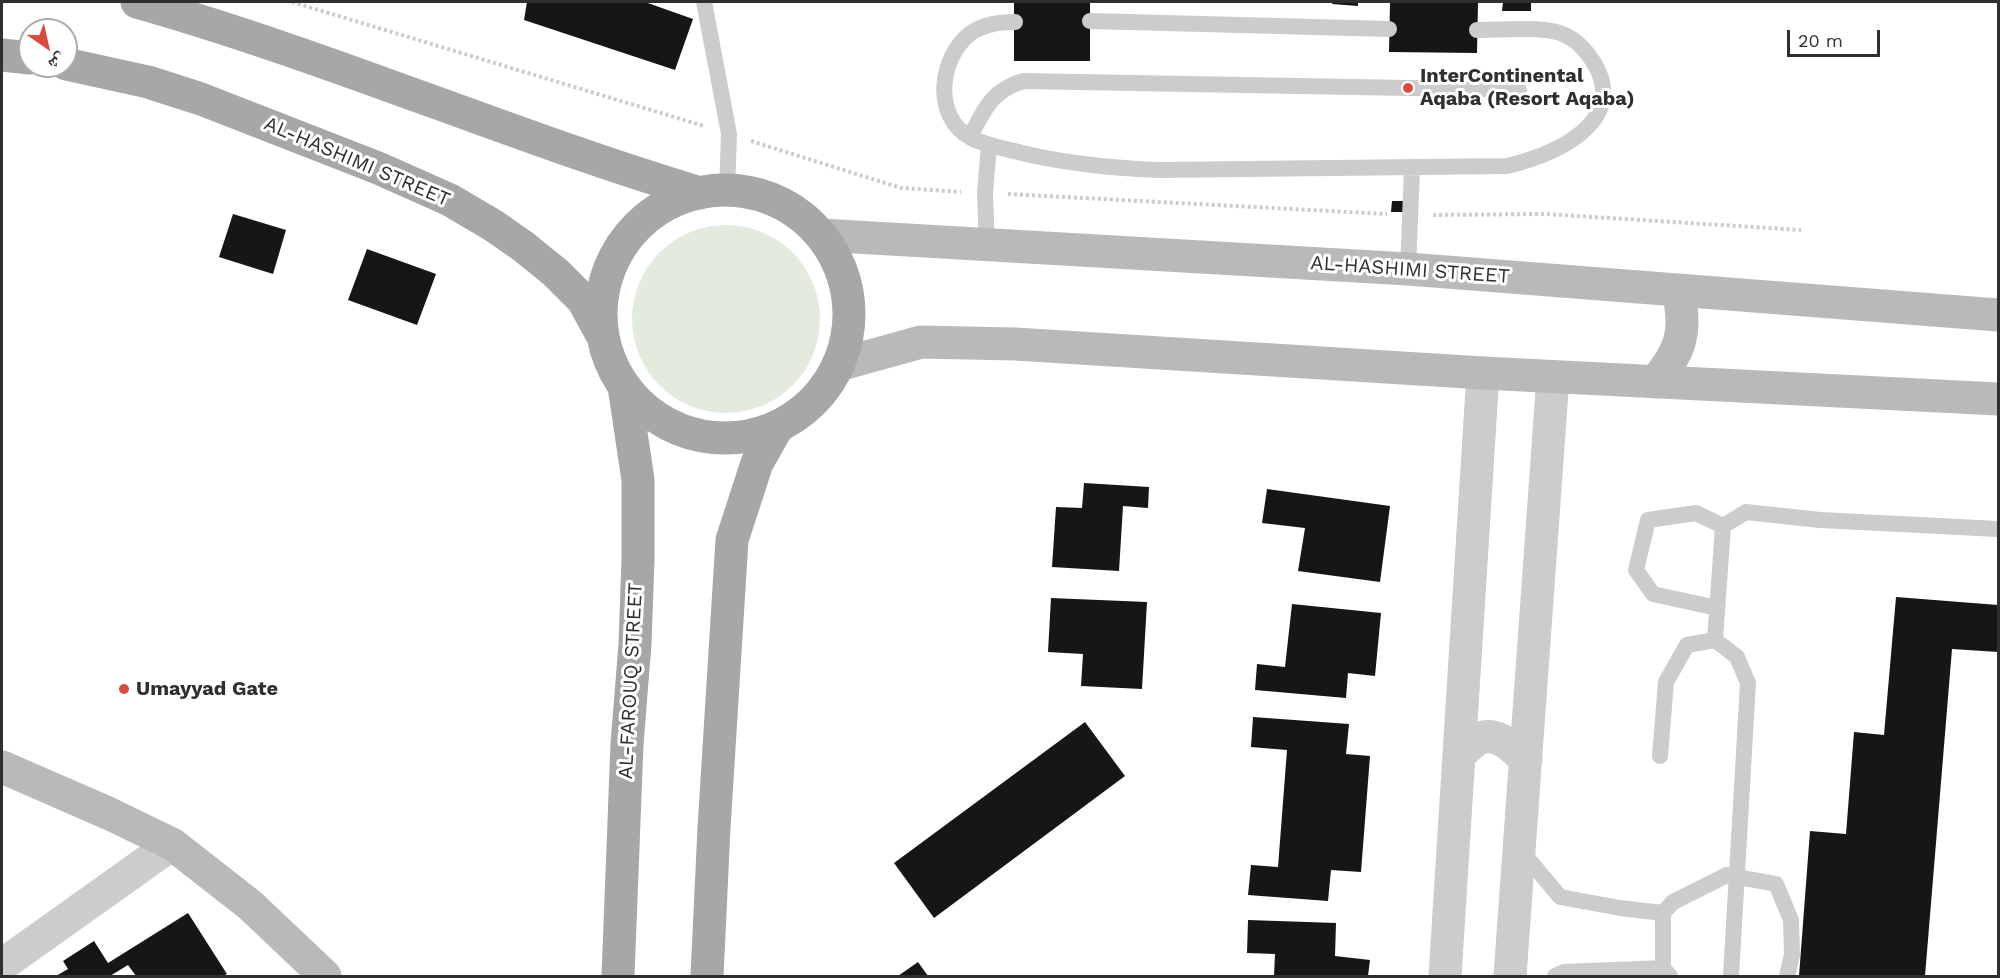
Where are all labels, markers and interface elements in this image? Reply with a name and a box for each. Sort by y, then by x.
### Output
north arrow [18,18,78,78]
scale bar [1790,18,1883,56]
text: 20 m [1798,30,1843,51]
text: ش [45,49,70,74]
place label: InterContinental Aqaba (Resort Aqaba) [1420,64,1634,111]
marker: InterContinental Aqaba (Resort Aqaba) [1401,81,1415,95]
street label: AL-HASHIMI STREET [260,112,454,212]
street label: AL-HASHIMI STREET [1310,251,1510,289]
street label: AL-FAROUQ STREET [614,582,648,780]
place label: Umayyad Gate [136,677,278,701]
marker: Umayyad Gate [117,682,131,696]

